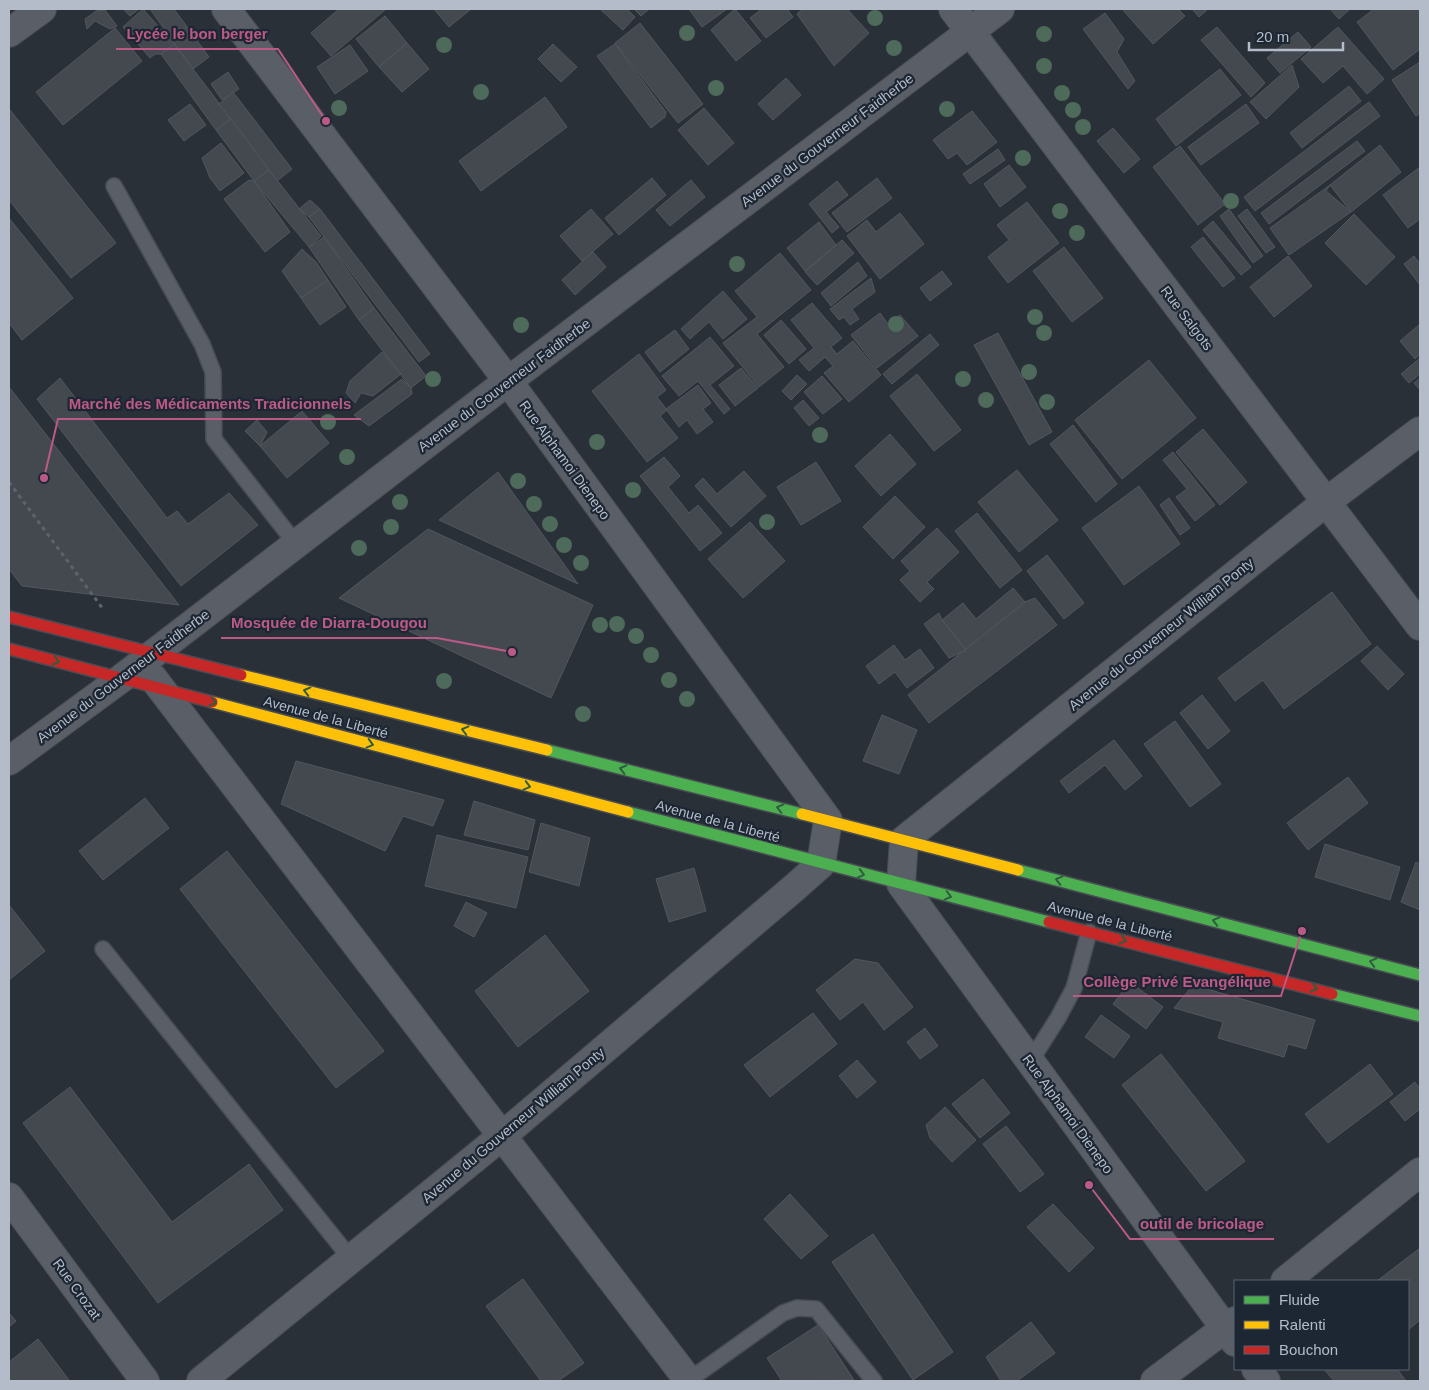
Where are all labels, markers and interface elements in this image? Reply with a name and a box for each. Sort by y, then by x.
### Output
callout: Lycée le bon berger [116,19,278,49]
scale bar [1249,20,1343,52]
text: Lycée le bon berger [126,25,268,42]
text: 20 m [1256,28,1289,45]
street label: Avenue du Gouverneur Faidherbe [738,70,916,210]
street label: Rue Salgots [1158,283,1216,353]
street label: Avenue du Gouverneur Faidherbe [415,315,593,455]
callout: Marché des Médicaments Tradicionnels [58,389,361,419]
text: Marché des Médicaments Tradicionnels [69,395,351,412]
street label: Rue Alphamoi Dienepo [516,397,614,523]
street label: Avenue du Gouverneur William Ponty [1065,554,1257,714]
street label: Avenue du Gouverneur Faidherbe [34,606,212,746]
callout: Mosquée de Diarra-Dougou [221,608,437,638]
text: Mosquée de Diarra-Dougou [231,614,427,631]
one-way arrow [51,655,60,666]
one-way arrow [303,686,311,697]
street label: Avenue de la Liberté [262,693,390,741]
one-way arrow [209,696,218,707]
one-way arrow [460,725,469,736]
one-way arrow [366,738,375,749]
one-way arrow [618,764,627,775]
one-way arrow [523,780,531,790]
street label: Avenue de la Liberté [654,797,782,845]
one-way arrow [776,803,785,814]
one-way arrow [856,868,865,879]
one-way arrow [1055,876,1063,886]
one-way arrow [944,890,953,901]
street label: Avenue de la Liberté [1046,898,1174,944]
one-way arrow [1212,917,1220,927]
one-way arrow [1118,934,1127,945]
one-way arrow [1370,958,1378,968]
callout: Collège Privé Evangélique [1073,966,1281,996]
text: Collège Privé Evangélique [1083,973,1271,990]
one-way arrow [1310,983,1318,993]
street label: Avenue du Gouverneur William Ponty [419,1044,607,1206]
street label: Rue Alphamoi Dienepo [1019,1051,1117,1177]
callout: outil de bricolage [1130,1209,1274,1239]
text: outil de bricolage [1140,1215,1264,1232]
street label: Rue Crozat [50,1256,104,1322]
legend [1234,1280,1409,1370]
text: Fluide [1279,1291,1320,1308]
text: Ralenti [1279,1316,1326,1333]
text: Bouchon [1279,1341,1338,1358]

